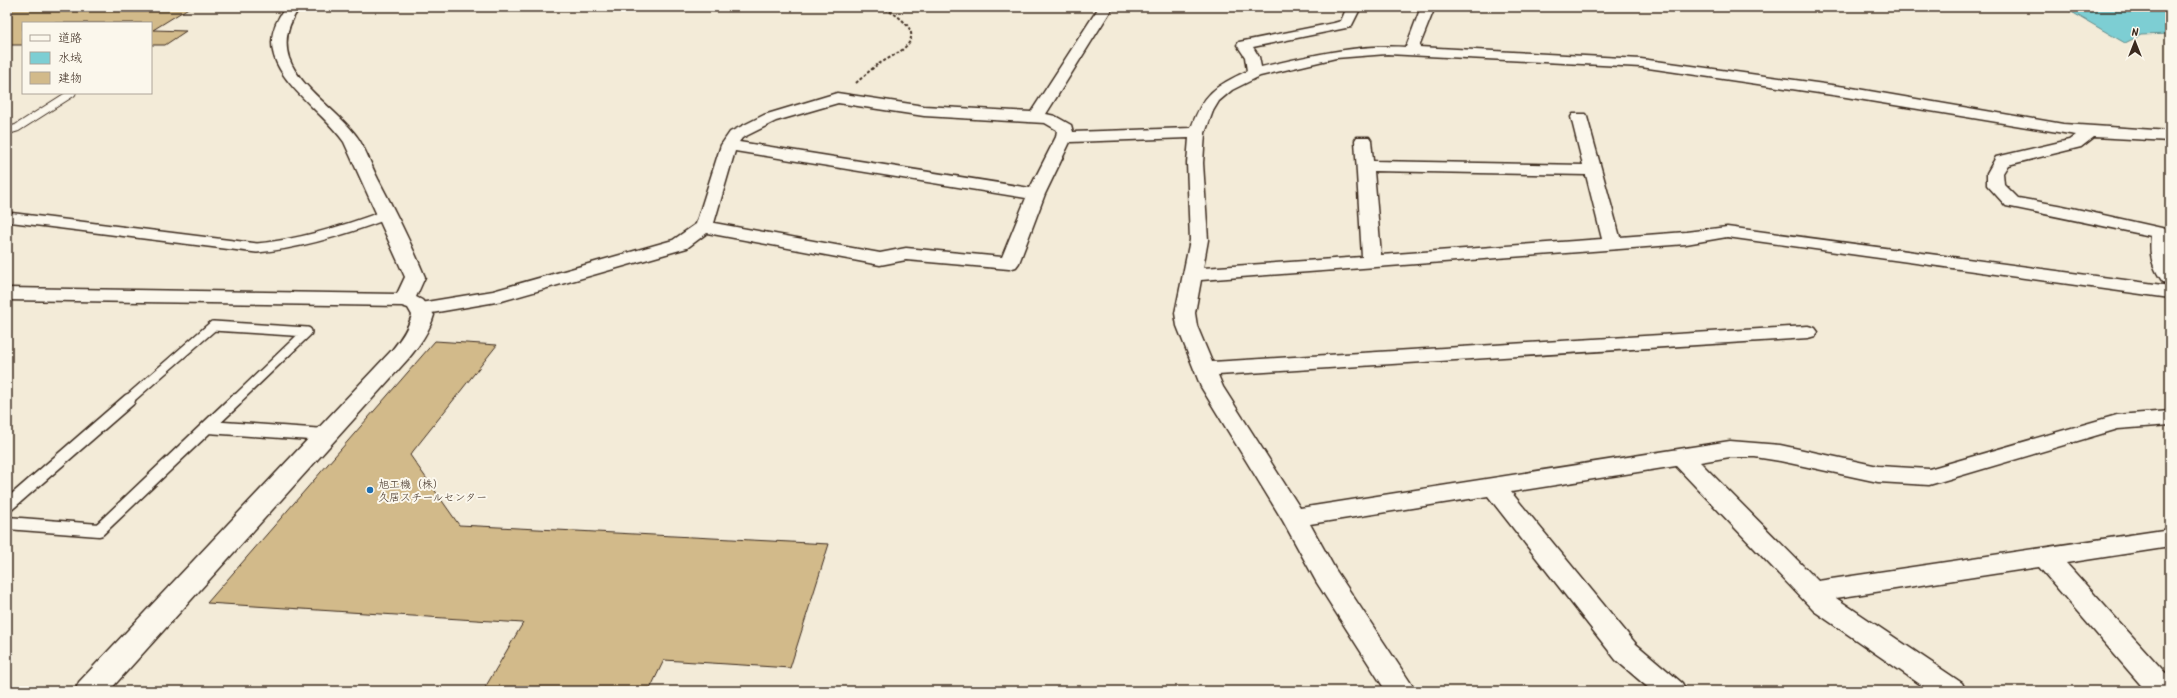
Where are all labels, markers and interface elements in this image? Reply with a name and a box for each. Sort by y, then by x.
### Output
legend [22,22,152,94]
north arrow [2115,22,2155,62]
text: N [2132,24,2139,42]
text: 道路 [58,29,82,48]
text: 水域 [58,49,82,68]
text: 建物 [58,69,82,88]
place label: 旭工機（株） 久居スチールセンター [378,476,487,507]
marker: 旭工機（株） 久居スチールセンター [365,485,375,495]

